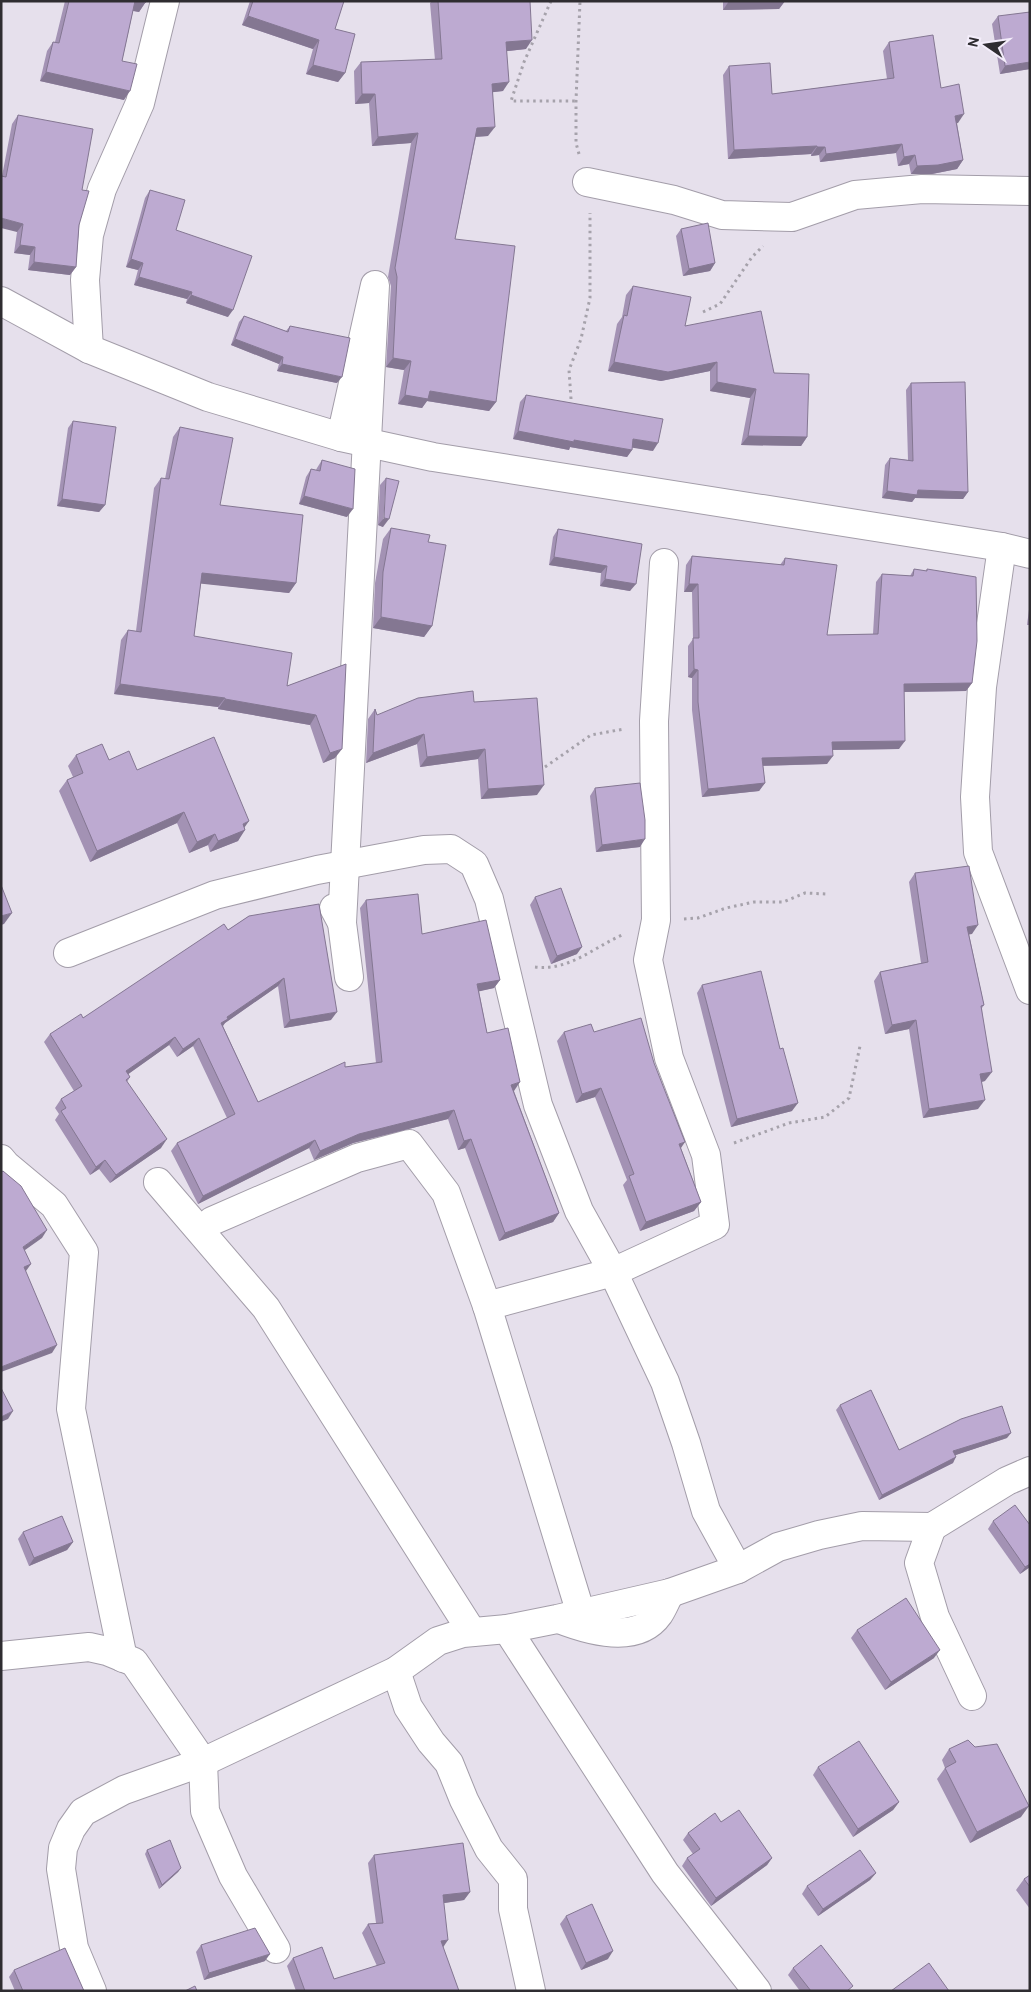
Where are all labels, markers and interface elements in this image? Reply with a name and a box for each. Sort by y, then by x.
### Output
north arrow [961,20,1011,70]
text: N [965,36,984,49]

